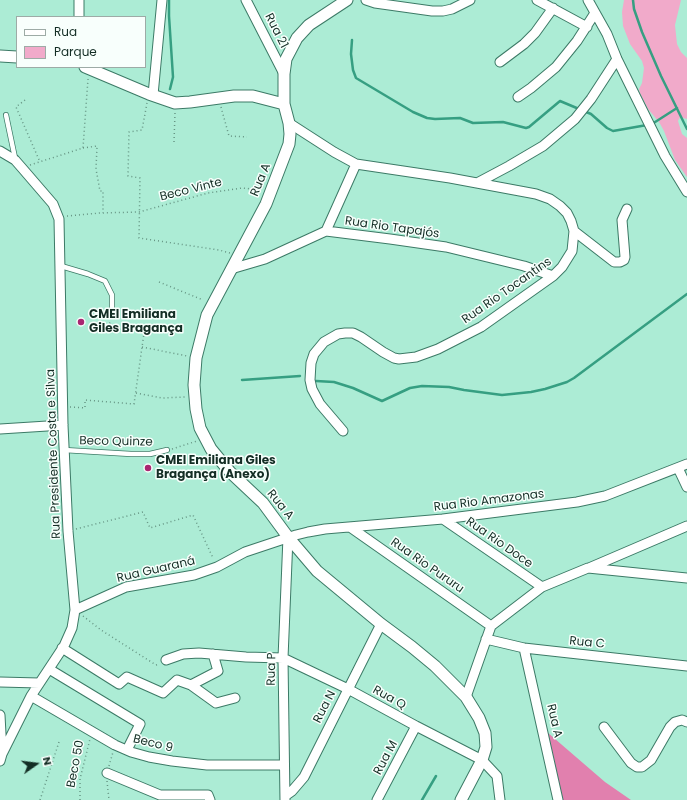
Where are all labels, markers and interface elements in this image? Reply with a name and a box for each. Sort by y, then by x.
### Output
street label: Rua 21 [261,11,291,51]
legend [16,16,146,68]
text: Rua [54,23,77,40]
text: Parque [54,43,97,60]
street label: Rua A [248,161,274,199]
street label: Beco Vinte [158,175,224,205]
street label: Rua Rio Tapajós [344,214,440,242]
street label: Rua Rio Tocantins [459,255,555,327]
place label: CMEI Emiliana Giles Bragança [89,308,183,336]
marker: CMEI Emiliana Giles Bragança [76,317,86,327]
street label: Rua Presidente Costa e Silva [44,369,64,539]
street label: Beco Quinze [79,434,153,450]
place label: CMEI Emiliana Giles Bragança (Anexo) [156,454,276,482]
marker: CMEI Emiliana Giles Bragança (Anexo) [143,463,153,473]
street label: Rua A [264,487,296,523]
street label: Rua Rio Amazonas [433,487,545,515]
street label: Rua Rio Doce [463,515,535,571]
street label: Rua Rio Pururu [387,535,467,597]
street label: Rua Guaraná [116,554,196,586]
street label: Rua C [569,634,605,652]
street label: Rua P [265,652,279,686]
street label: Rua Q [370,683,408,713]
street label: Rua N [311,688,339,726]
street label: Rua A [543,703,565,739]
street label: Beco 9 [132,732,174,756]
street label: Rua M [371,738,401,778]
street label: Beco 50 [64,739,88,789]
north arrow [16,744,56,784]
text: N [39,755,56,767]

